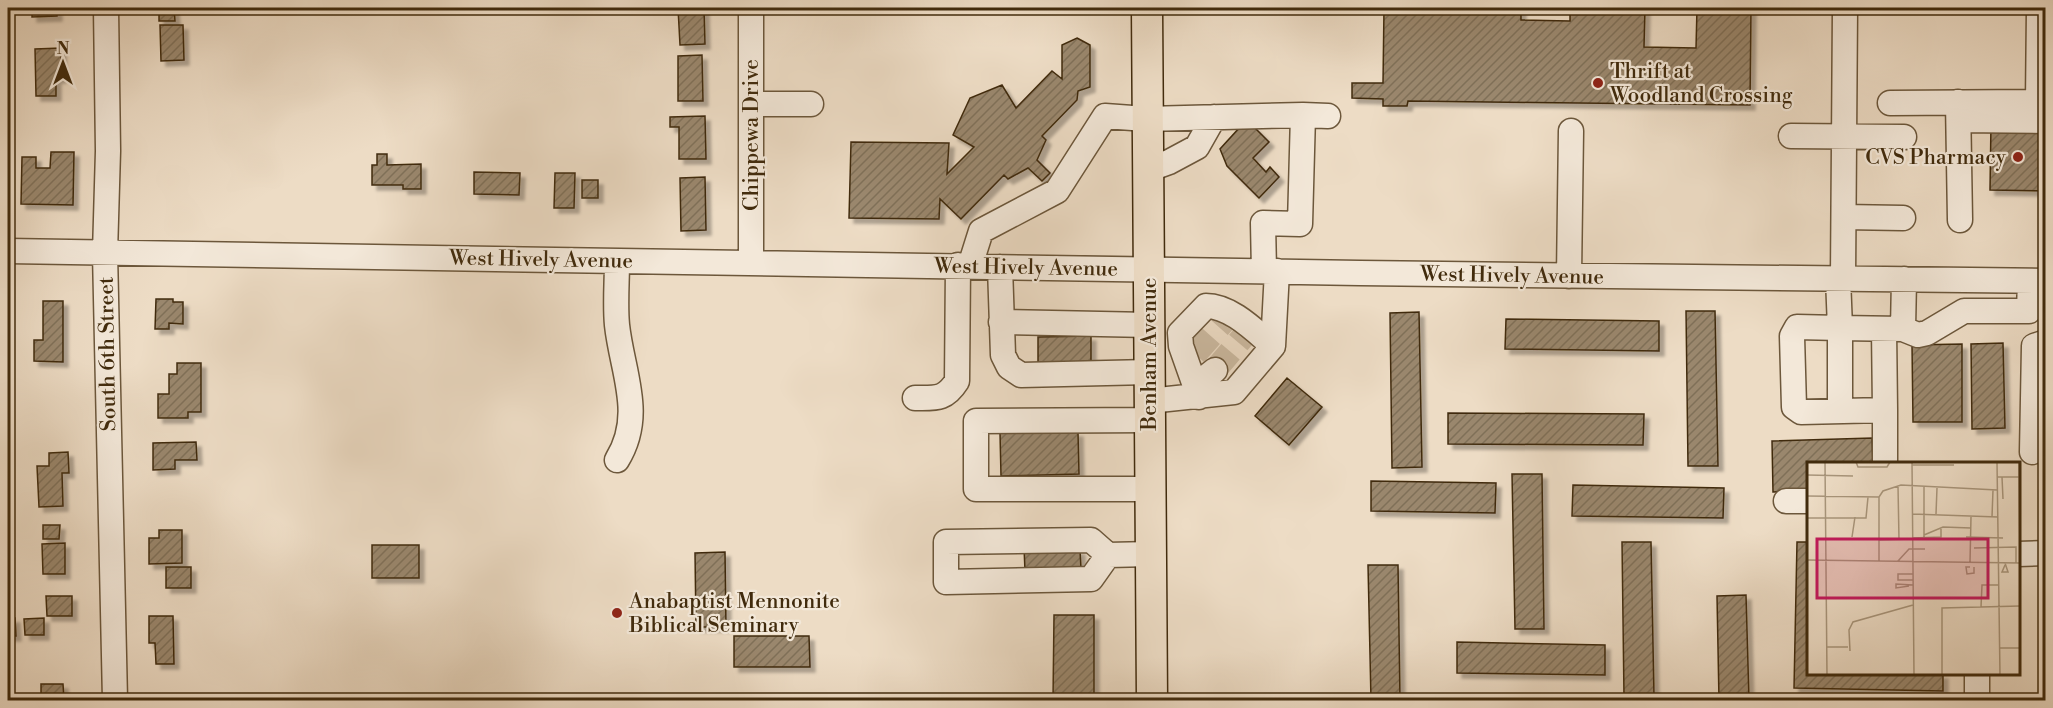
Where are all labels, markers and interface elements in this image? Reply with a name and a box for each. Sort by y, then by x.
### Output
north arrow [33,33,93,93]
text: N [57,39,70,59]
street label: Chippewa Drive [739,59,765,211]
place label: Thrift at Woodland Crossing [1609,59,1793,109]
marker: Thrift at Woodland Crossing [1591,76,1605,90]
place label: CVS Pharmacy [1865,145,2007,171]
marker: CVS Pharmacy [2011,150,2025,164]
street label: West Hively Avenue [448,245,633,275]
street label: West Hively Avenue [933,253,1118,283]
street label: West Hively Avenue [1419,261,1604,291]
street label: South 6th Street [94,276,122,432]
street label: Benham Avenue [1137,278,1163,431]
inset map [1807,462,2020,675]
place label: Anabaptist Mennonite Biblical Seminary [628,589,840,639]
marker: Anabaptist Mennonite Biblical Seminary [610,606,624,620]

